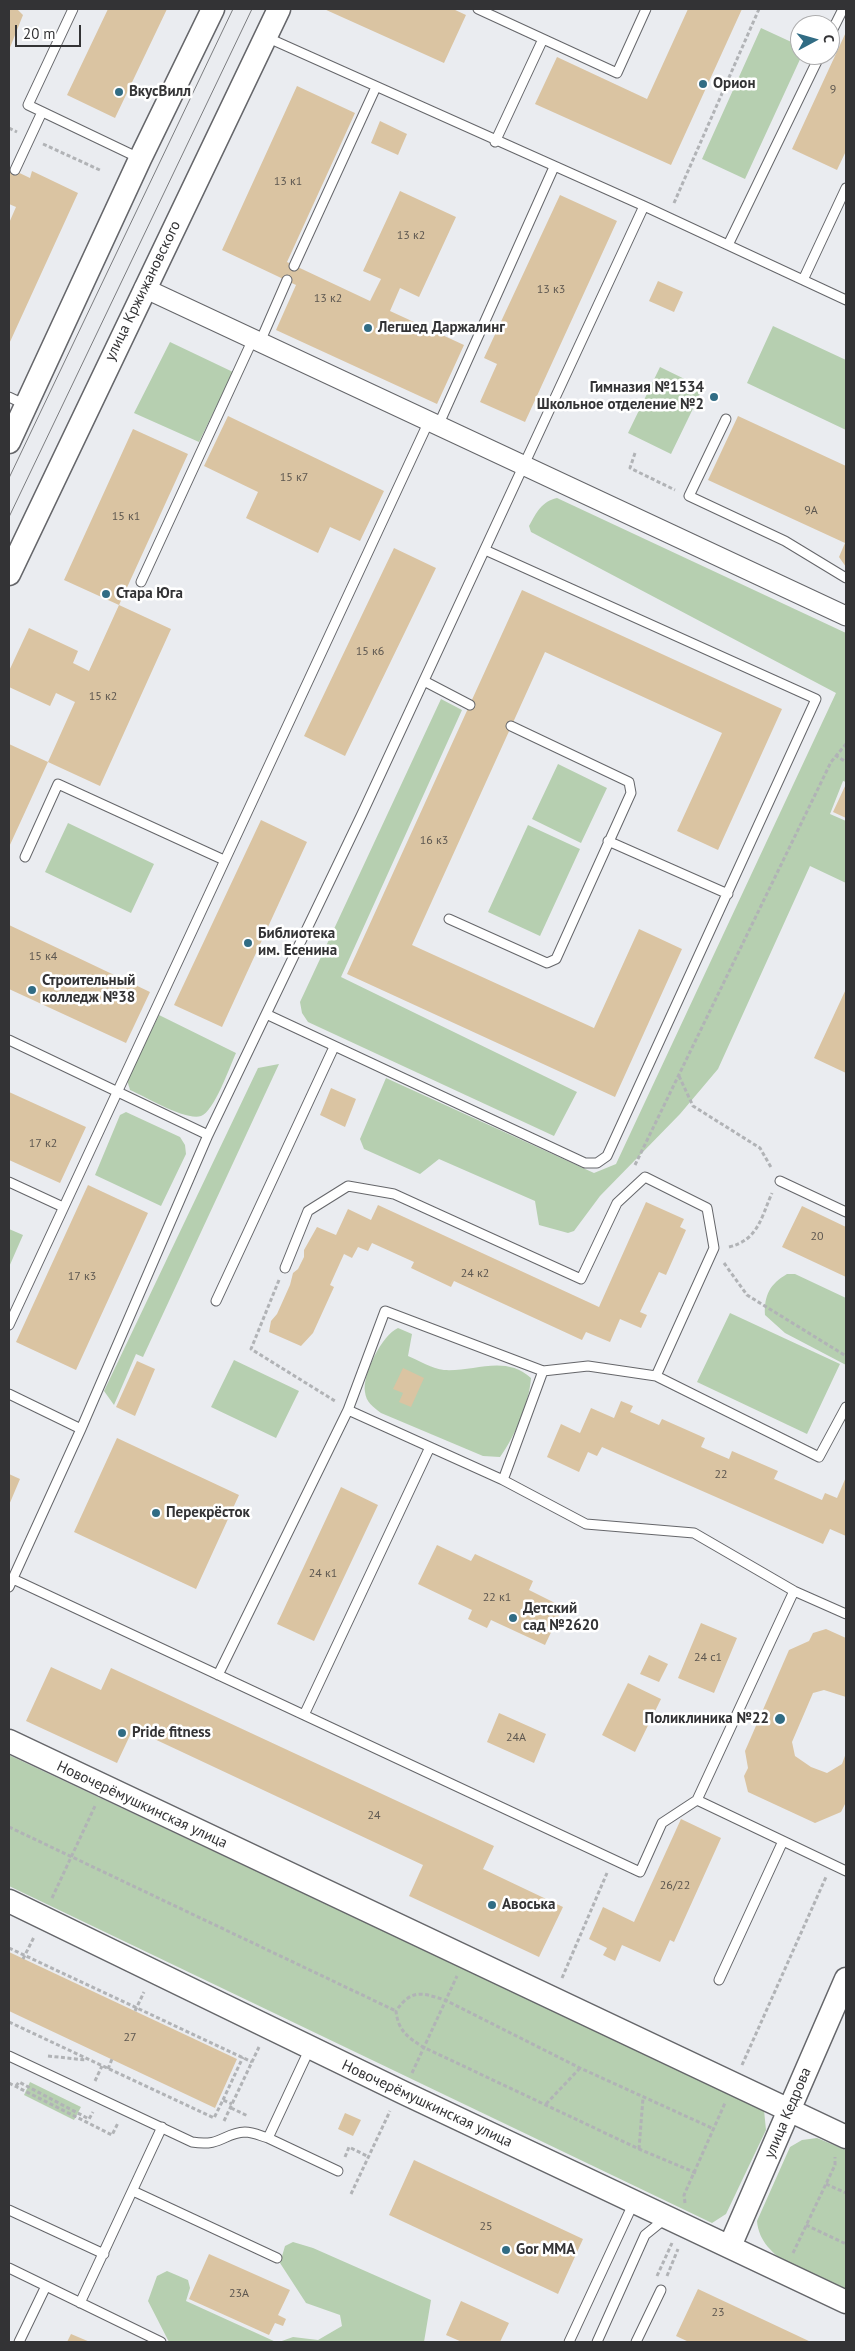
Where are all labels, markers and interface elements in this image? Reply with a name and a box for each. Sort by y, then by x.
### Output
scale bar [18,15,84,47]
north arrow [790,15,840,65]
text: 20 m [23,24,56,43]
text: С [820,34,838,43]
place label: Орион [713,75,755,93]
marker: Орион [697,78,709,90]
place label: ВкусВилл [129,83,191,101]
house number: 9 [830,83,836,97]
marker: ВкусВилл [113,86,125,98]
house number: 13 к1 [274,175,302,189]
street label: улица Кржижановского [101,218,185,364]
house number: 13 к2 [397,229,425,243]
house number: 13 к3 [537,283,565,297]
house number: 13 к2 [314,292,342,306]
place label: Легшед Даржалинг [378,319,505,337]
marker: Легшед Даржалинг [362,322,374,334]
place label: Гимназия №1534 Школьное отделение №2 [537,379,704,414]
marker: Гимназия №1534 Школьное отделение №2 [708,391,720,403]
house number: 15 к7 [280,471,308,485]
house number: 9А [804,504,818,518]
house number: 15 к1 [112,510,140,524]
place label: Стара Юга [116,585,183,603]
marker: Стара Юга [100,588,112,600]
house number: 15 к6 [356,645,384,659]
house number: 15 к2 [89,690,117,704]
house number: 16 к3 [420,834,448,848]
place label: Библиотека им. Есенина [258,925,337,960]
marker: Библиотека им. Есенина [242,937,254,949]
house number: 15 к4 [29,950,57,964]
place label: Строительный колледж №38 [42,972,135,1007]
marker: Строительный колледж №38 [26,984,38,996]
house number: 17 к2 [29,1137,57,1151]
house number: 20 [810,1230,824,1244]
house number: 24 к2 [461,1267,489,1281]
house number: 17 к3 [68,1270,96,1284]
house number: 22 [714,1468,728,1482]
place label: Перекрёсток [166,1504,250,1522]
marker: Перекрёсток [150,1507,162,1519]
house number: 24 к1 [309,1567,337,1581]
house number: 22 к1 [483,1591,511,1605]
place label: Детский сад №2620 [523,1600,599,1635]
marker: Детский сад №2620 [507,1612,519,1624]
house number: 24 с1 [694,1651,722,1665]
place label: Поликлиника №22 [645,1710,769,1728]
marker: Поликлиника №22 [773,1712,787,1726]
place label: Pride fitness [132,1724,211,1742]
marker: Pride fitness [116,1727,128,1739]
house number: 24А [506,1731,526,1745]
street label: Новочерёмушкинская улица [54,1757,230,1853]
house number: 24 [367,1809,381,1823]
house number: 26/22 [660,1879,690,1893]
place label: Авоська [502,1896,555,1914]
marker: Авоська [486,1899,498,1911]
house number: 27 [123,2031,137,2045]
street label: Новочерёмушкинская улица [339,2056,515,2152]
street label: улица Кедрова [761,2065,815,2161]
house number: 25 [479,2220,493,2234]
place label: Gor MMA [516,2241,575,2259]
marker: Gor MMA [500,2244,512,2256]
house number: 23А [229,2287,249,2301]
house number: 23 [711,2306,725,2320]

